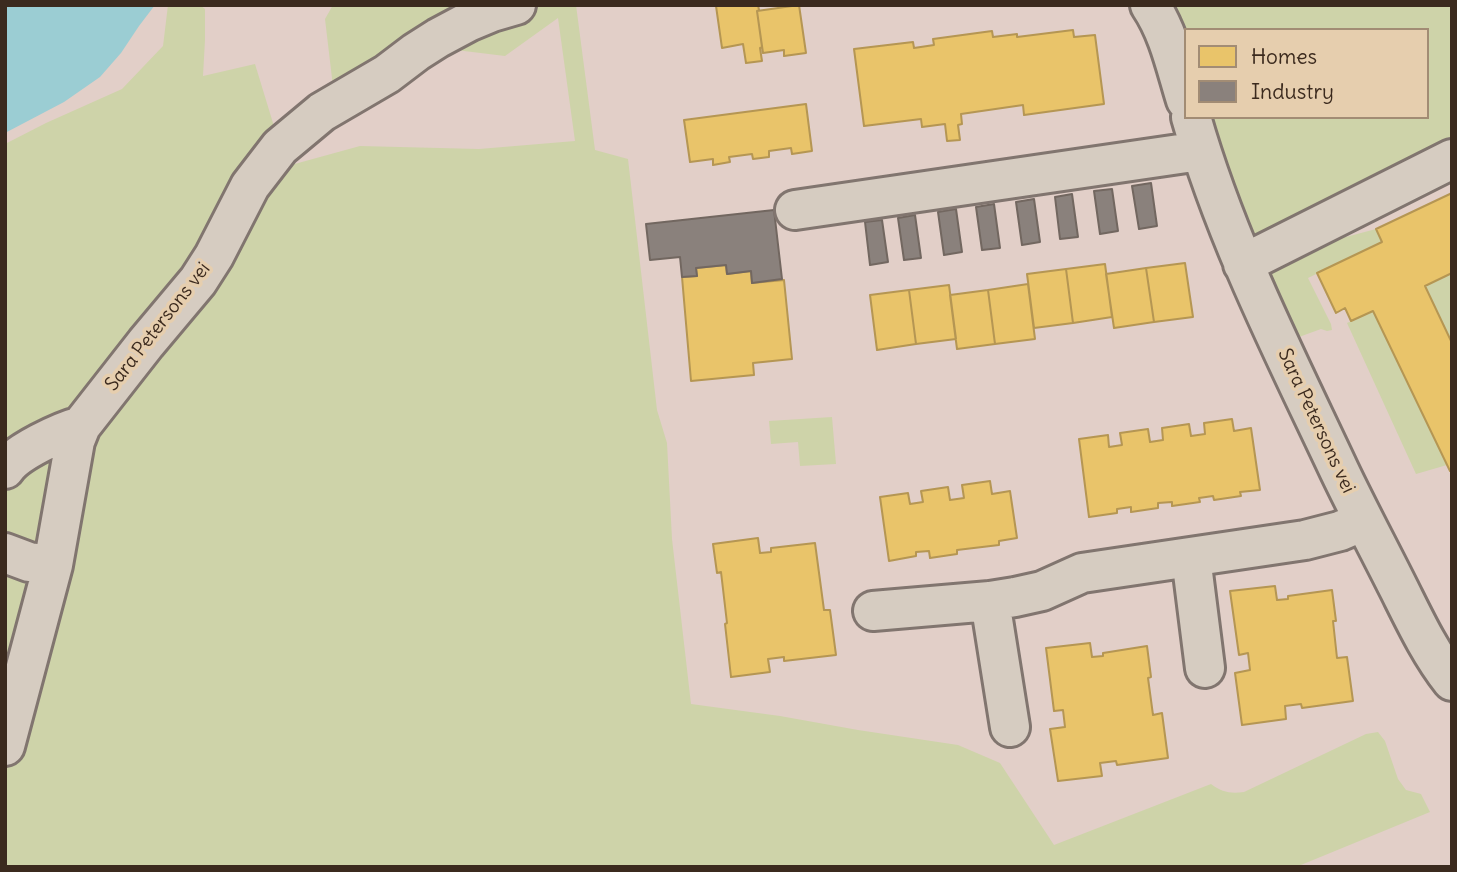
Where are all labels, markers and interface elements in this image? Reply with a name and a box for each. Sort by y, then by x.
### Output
legend [1184,28,1429,119]
text: Homes [1251,43,1317,70]
text: Industry [1251,78,1334,105]
street label: Sara Petersons vei [101,258,215,396]
street label: Sara Petersons vei [1273,345,1359,497]

